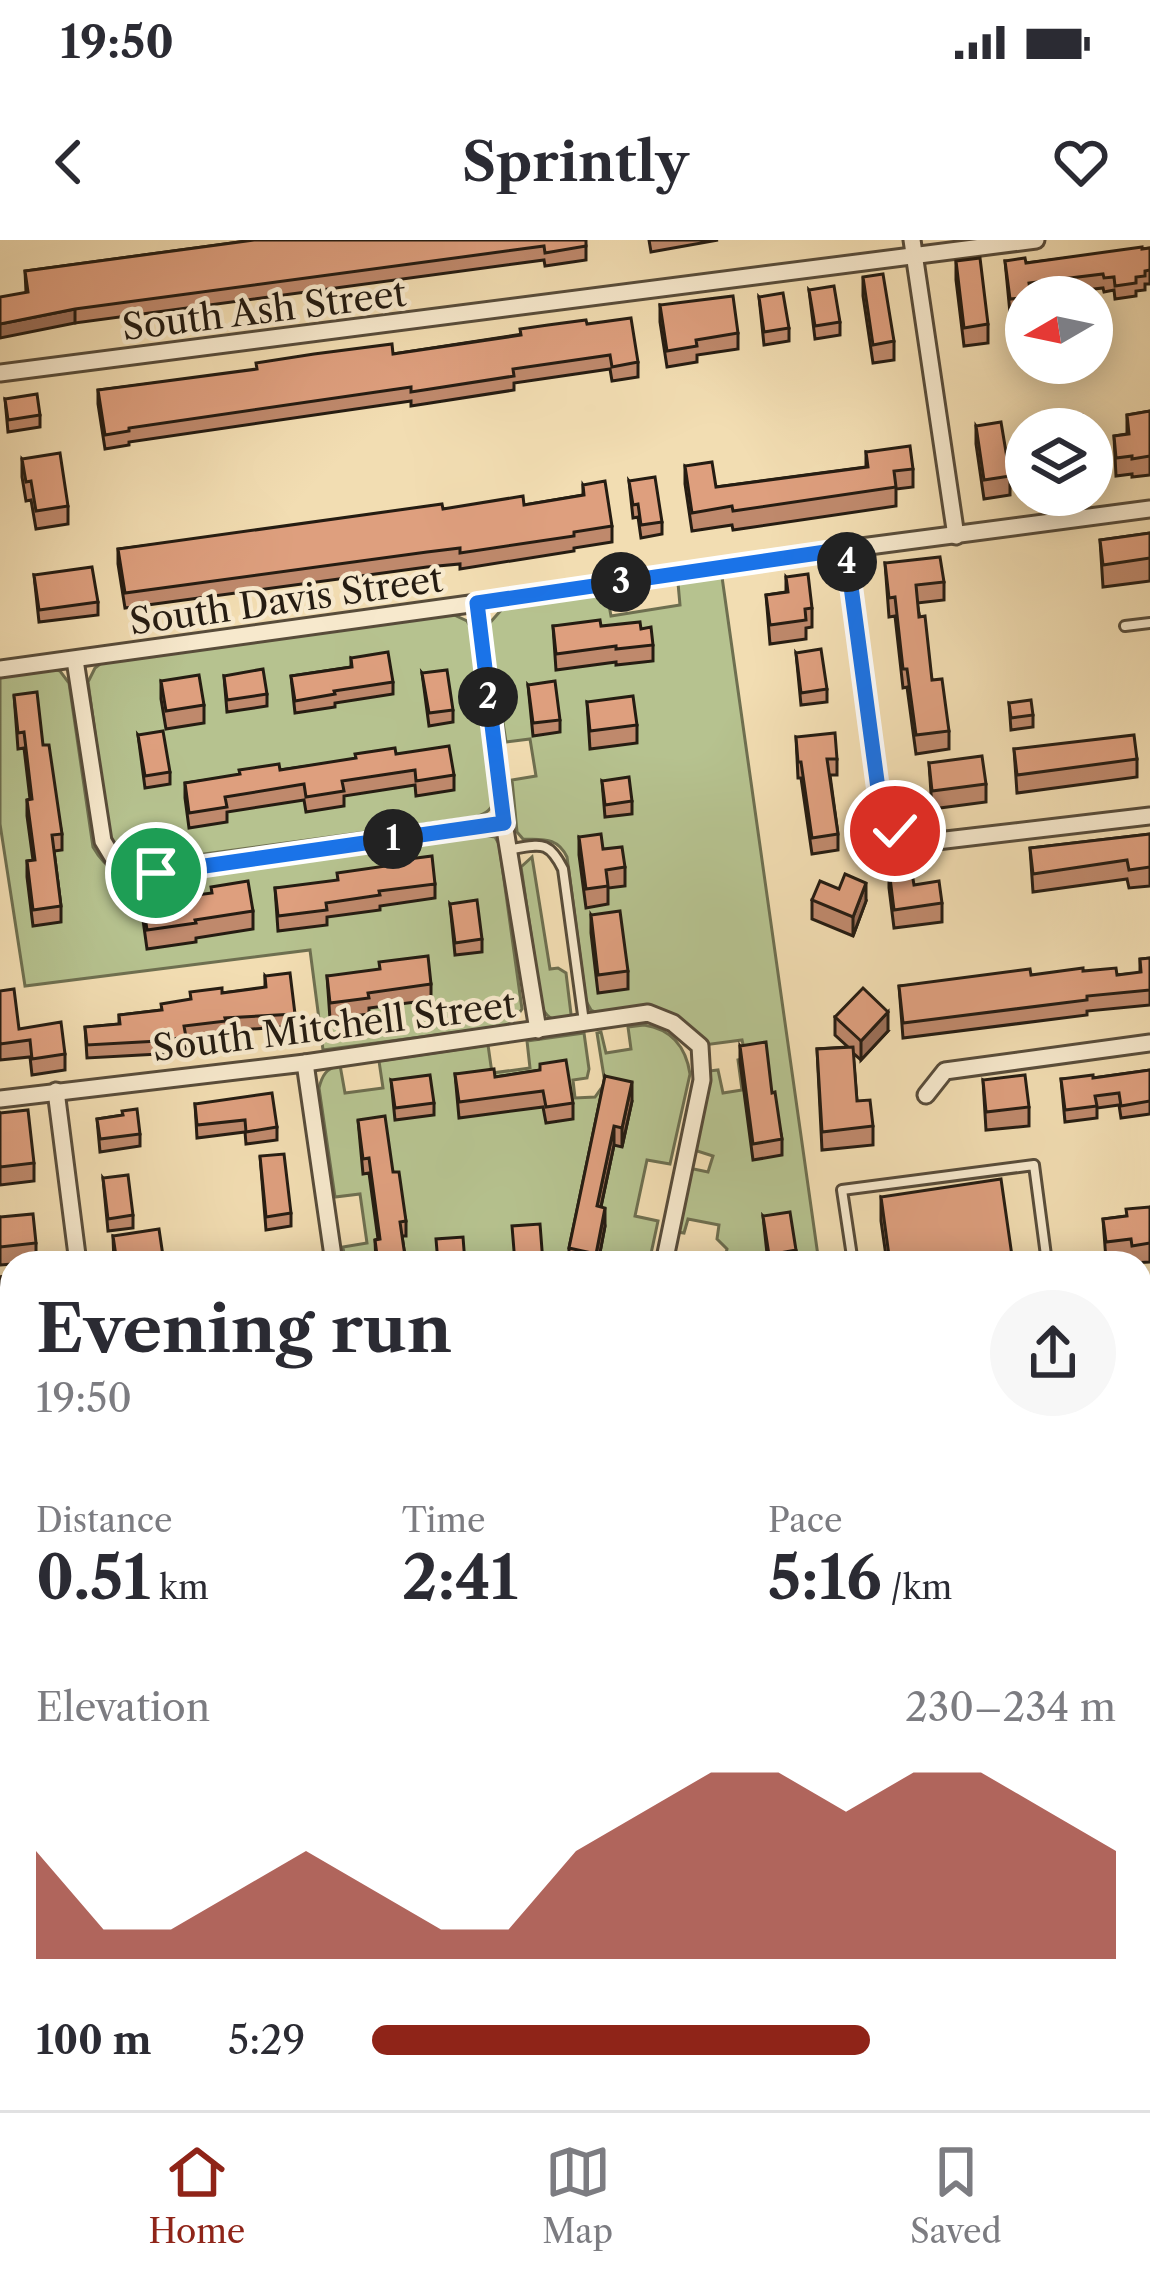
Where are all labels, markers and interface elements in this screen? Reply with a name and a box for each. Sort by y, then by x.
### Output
text: 19:50 [60,14,174,70]
icon: back [36,129,102,195]
text: Sprintly [462,129,688,195]
icon: heart [1048,129,1114,195]
street label: South Ash Street [120,271,409,349]
north arrow [1005,276,1113,384]
map controls [1005,276,1113,516]
button: layers [1005,408,1113,516]
pin: 4 [817,532,877,592]
text: 4 [837,541,857,582]
pin: 3 [591,552,651,612]
street label: South Davis Street [127,556,446,644]
text: 3 [612,561,630,602]
pin: 2 [458,667,518,727]
text: 2 [478,676,498,717]
pin [844,780,946,882]
icon: check [862,798,928,864]
pin: 1 [363,809,423,869]
text: 1 [386,818,400,859]
pin [105,822,207,924]
icon: arrive [123,840,189,906]
street label: South Mitchell Street [150,982,518,1070]
text: Evening run [36,1288,452,1369]
button: share [990,1290,1116,1416]
text: 19:50 [36,1374,132,1422]
text: Distance [36,1500,173,1541]
text: Time [402,1500,485,1541]
text: Pace [768,1500,843,1541]
text: 0.51 [36,1541,150,1615]
text: 2:41 [402,1541,518,1615]
text: 5:16 [768,1541,882,1615]
text: km [150,1567,209,1608]
text: /km [882,1567,952,1608]
text: Elevation [36,1683,210,1731]
text: 230–234 m [905,1683,1116,1731]
text: 100 m [36,2016,152,2064]
text: 5:29 [228,2016,305,2064]
tab: Home [148,2139,245,2252]
tab: Map [542,2139,613,2252]
tab: Saved [910,2139,1002,2252]

